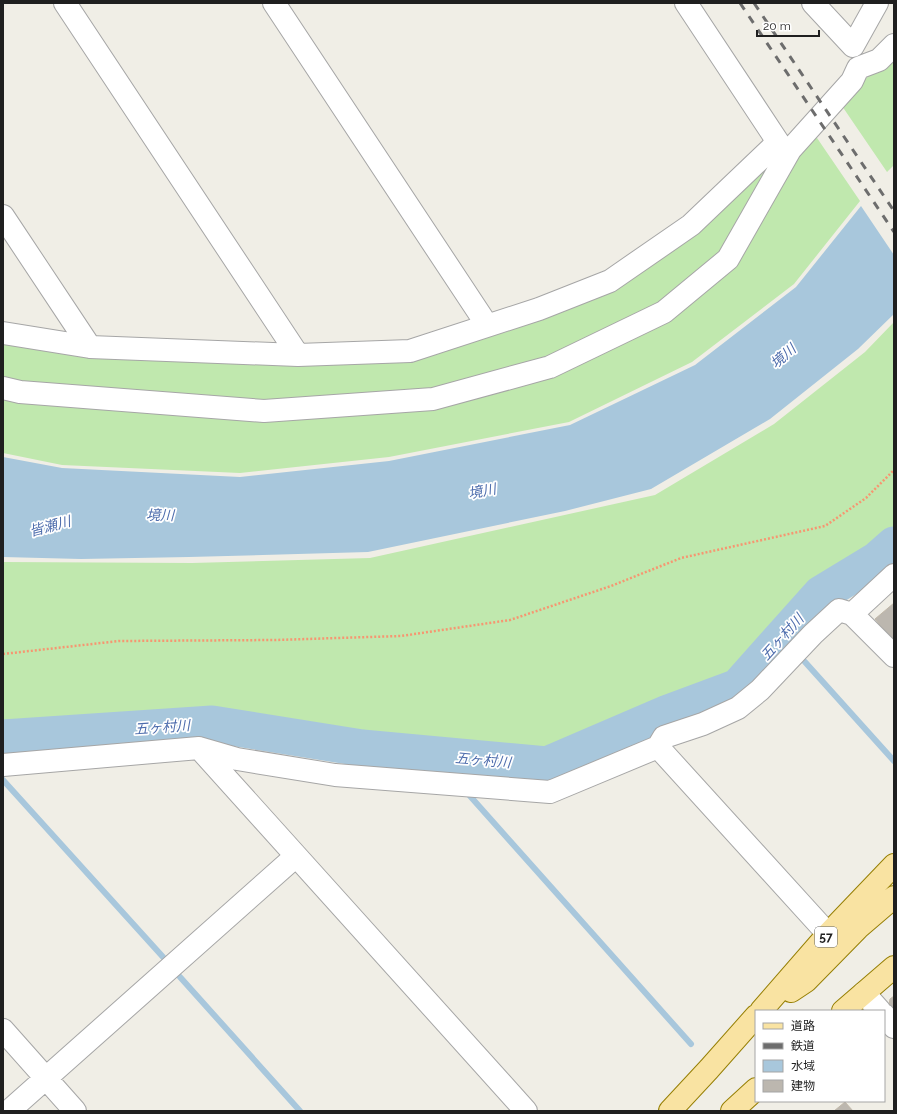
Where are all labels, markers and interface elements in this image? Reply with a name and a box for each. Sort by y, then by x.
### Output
scale bar [757,12,819,38]
text: 20 m [763,19,791,33]
water label: 境川 [767,339,800,371]
water label: 境川 [467,480,499,502]
water label: 境川 [146,507,176,523]
water label: 皆瀬川 [28,512,74,539]
water label: 五ヶ村川 [757,609,808,663]
water label: 五ヶ村川 [134,717,192,737]
water label: 五ヶ村川 [454,750,514,771]
road number: 57 [815,927,837,947]
legend [755,1010,885,1102]
text: 道路 [791,1019,815,1033]
text: 鉄道 [791,1039,815,1053]
text: 水域 [791,1059,815,1073]
text: 建物 [791,1079,815,1093]

